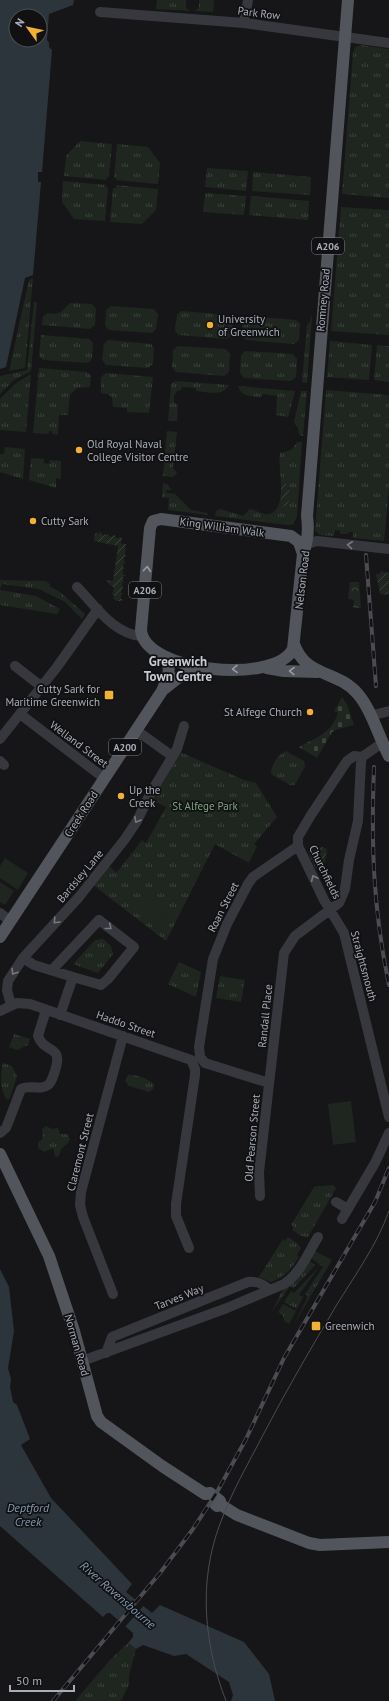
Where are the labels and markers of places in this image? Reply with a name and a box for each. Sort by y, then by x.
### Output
place label: University of Greenwich [218,312,280,339]
marker: University of Greenwich [205,320,215,330]
place label: Old Royal Naval College Visitor Centre [87,437,189,464]
marker: Old Royal Naval College Visitor Centre [74,445,84,455]
place label: Cutty Sark [41,514,89,528]
marker: Cutty Sark [28,516,38,526]
place label: Cutty Sark for Maritime Greenwich [5,682,100,709]
marker: Cutty Sark for Maritime Greenwich [103,689,115,701]
place label: St Alfege Church [224,705,302,719]
marker: St Alfege Church [305,707,315,717]
place label: Up the Creek [129,783,161,810]
marker: Up the Creek [116,791,126,801]
place label: Greenwich [325,1319,375,1333]
marker: Greenwich [310,1320,322,1332]

